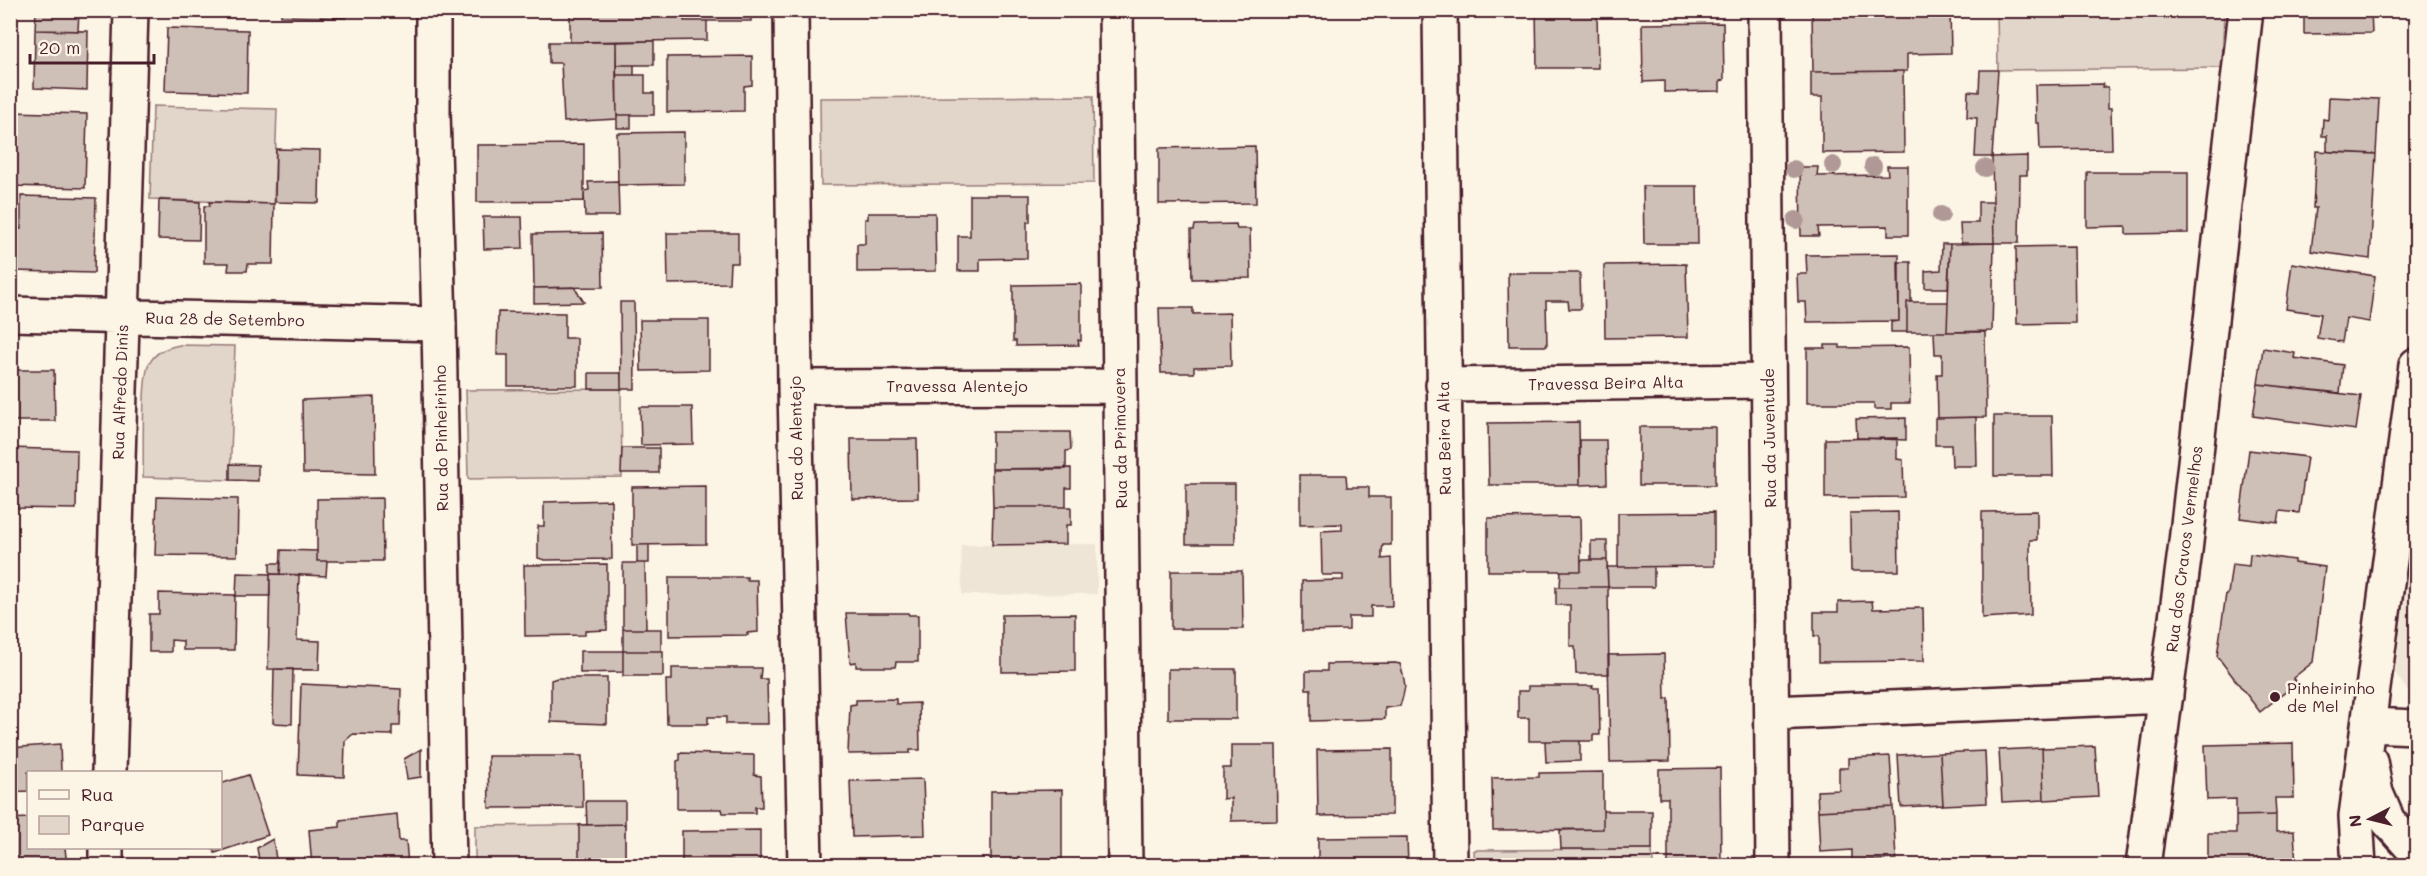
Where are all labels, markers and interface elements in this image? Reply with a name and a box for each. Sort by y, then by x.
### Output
scale bar [30,27,154,65]
text: 20 m [39,35,80,59]
street label: Rua 28 de Setembro [145,307,305,330]
street label: Rua Alfredo Dinis [107,324,132,460]
street label: Rua do Pinheirinho [429,365,452,511]
street label: Rua da Primavera [1108,367,1131,509]
street label: Rua da Juventude [1757,368,1780,508]
street label: Travessa Beira Alta [1528,371,1684,394]
street label: Travessa Alentejo [886,375,1028,396]
street label: Rua do Alentejo [784,376,807,500]
street label: Rua Beira Alta [1432,381,1455,495]
street label: Rua dos Cravos Vermelhos [2160,444,2207,653]
place label: Pinheirinho de Mel [2287,677,2375,716]
marker: Pinheirinho de Mel [2268,690,2282,704]
legend [27,771,222,849]
text: Rua [81,782,114,806]
north arrow [2340,789,2400,849]
text: Parque [81,812,145,836]
text: N [2343,814,2366,828]

